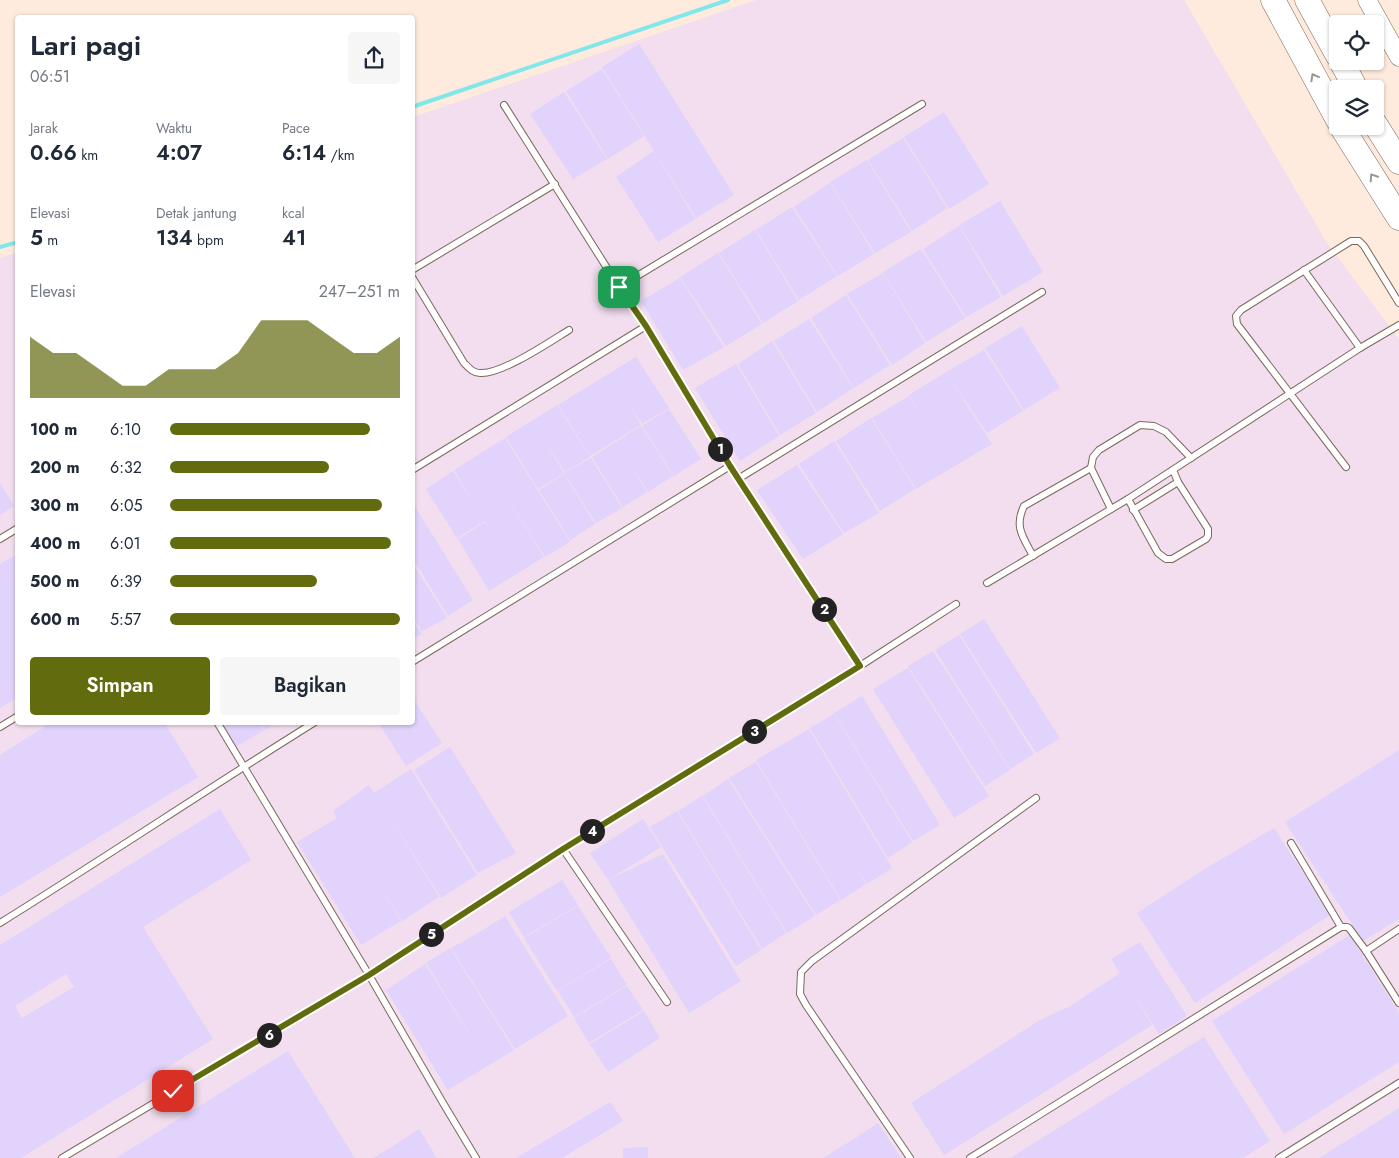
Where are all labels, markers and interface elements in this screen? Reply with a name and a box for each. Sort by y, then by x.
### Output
map controls [1329,15,1384,135]
button: locate [1329,15,1384,70]
text: Lari pagi [30,25,141,66]
button: share [348,32,400,84]
text: 06:51 [30,65,70,88]
one-way arrow [1310,73,1320,82]
button: layers [1329,80,1384,135]
text: Jarak [30,118,58,138]
text: Waktu [156,118,192,138]
text: Pace [282,118,310,138]
text: 0.66 [30,138,77,168]
text: 4:07 [156,138,202,168]
text: 6:14 [282,138,326,168]
text: km [77,145,98,165]
text: /km [326,145,355,165]
one-way arrow [1369,174,1379,183]
text: Elevasi [30,203,70,223]
text: Detak jantung [156,203,237,223]
text: kcal [282,203,305,223]
text: 5 [30,223,43,253]
text: 134 [156,223,193,253]
text: 41 [282,223,306,253]
text: m [43,230,58,250]
text: bpm [193,230,224,250]
pin [598,266,640,308]
icon: arrive [605,273,633,301]
text: Elevasi [30,280,76,303]
text: 247–251 m [319,280,400,303]
text: 100 m [30,418,77,441]
text: 6:10 [110,418,141,441]
pin: 1 [708,436,732,462]
text: 1 [717,439,724,459]
text: 200 m [30,456,80,479]
text: 6:32 [110,456,142,479]
text: 300 m [30,494,79,517]
text: 6:05 [110,494,143,517]
text: 400 m [30,532,80,555]
text: 6:01 [110,532,141,555]
text: 500 m [30,570,79,593]
text: 6:39 [110,570,142,593]
pin: 2 [812,596,836,622]
text: 2 [820,599,829,619]
text: 600 m [30,608,80,631]
text: 5:57 [110,608,141,631]
button: Simpan [30,657,210,715]
button: Bagikan [220,657,400,715]
pin: 3 [742,718,766,744]
text: 3 [750,721,759,741]
pin: 4 [580,818,604,844]
text: 4 [588,821,597,841]
pin: 5 [418,922,444,946]
text: 5 [427,924,436,944]
pin: 6 [256,1022,282,1048]
text: 6 [265,1025,274,1045]
pin [152,1070,194,1112]
icon: check [159,1077,187,1105]

